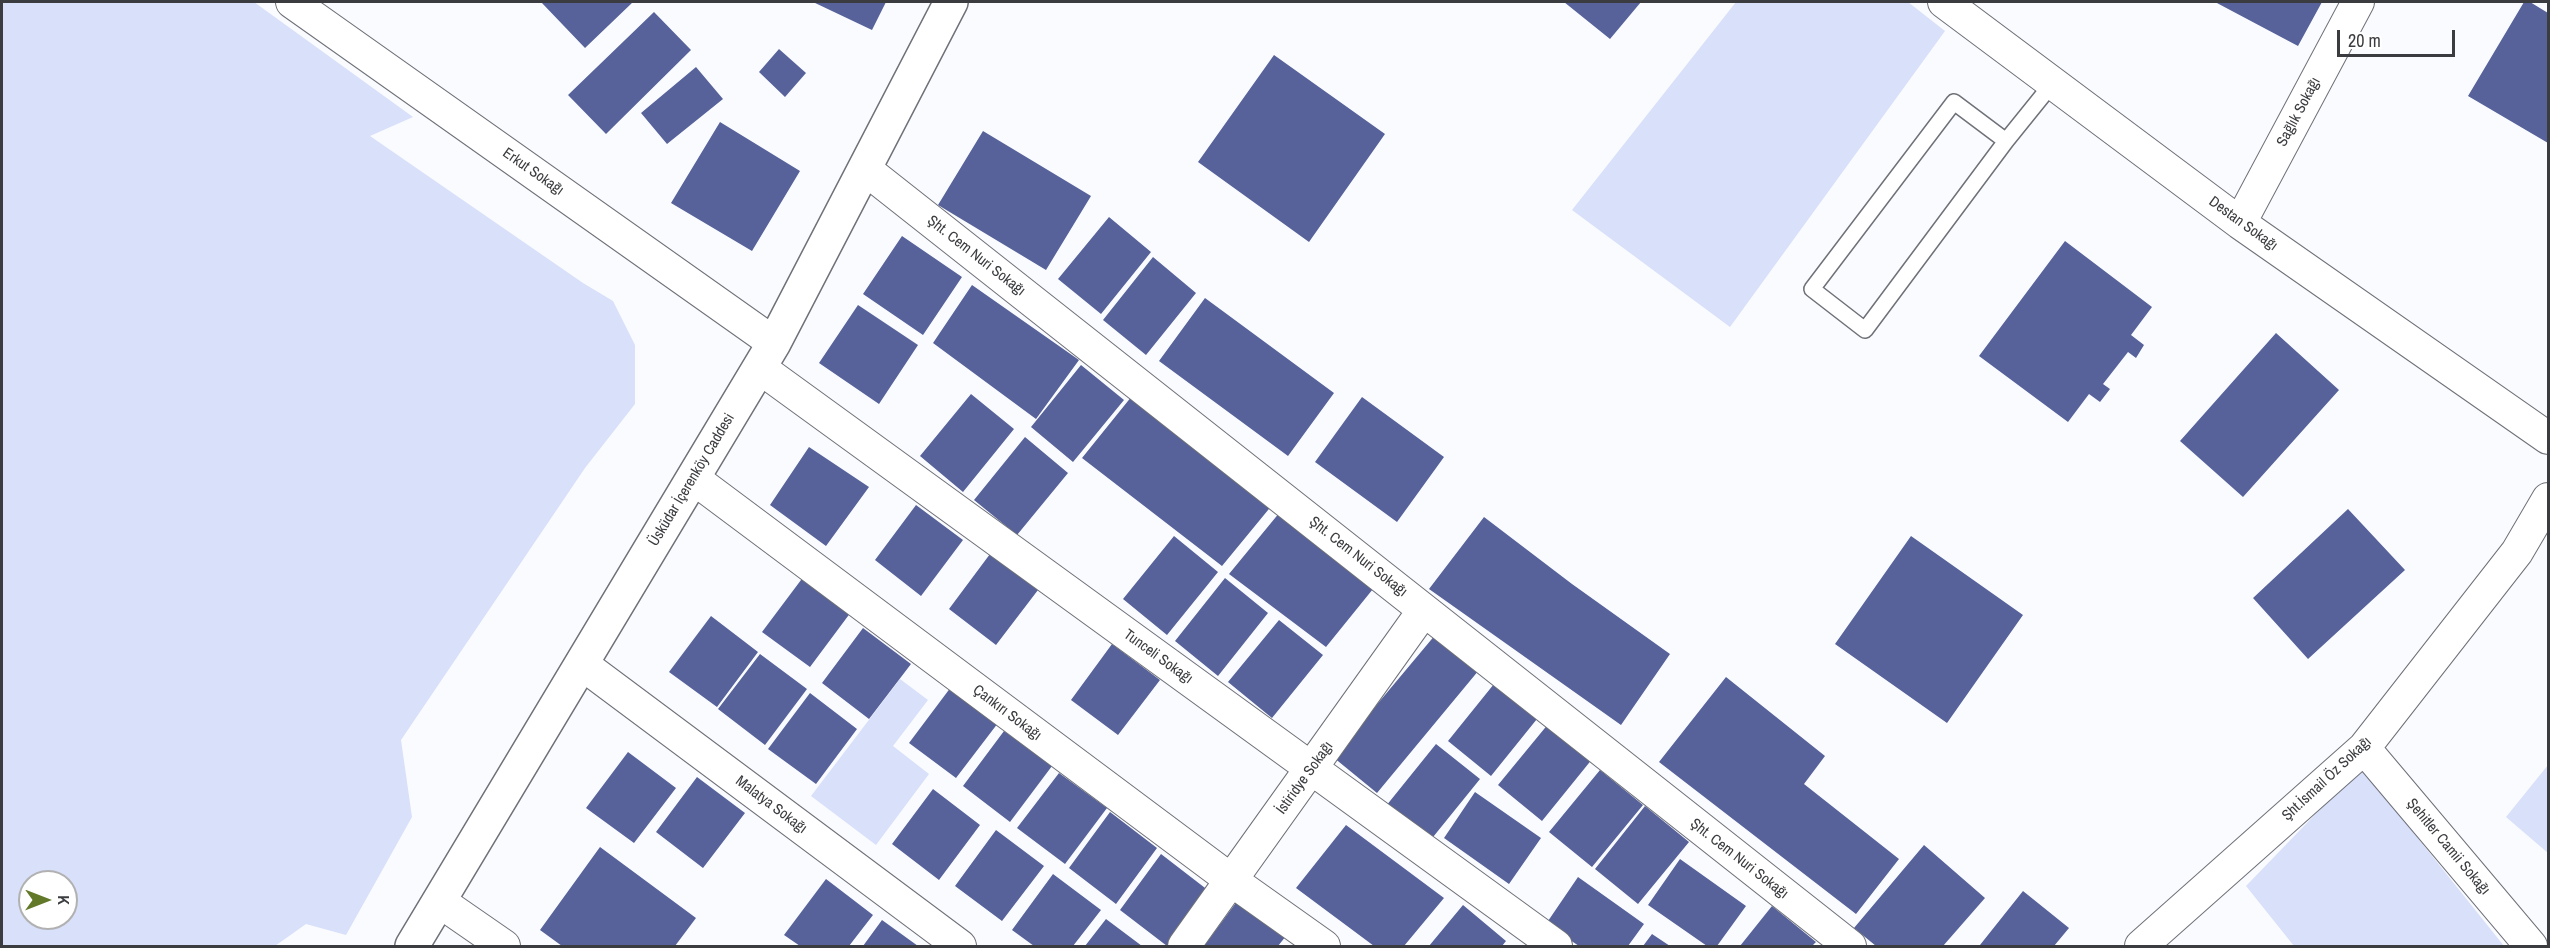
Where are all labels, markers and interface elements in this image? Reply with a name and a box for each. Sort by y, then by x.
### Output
scale bar [2340,18,2458,56]
text: 20 m [2348,28,2381,53]
street label: Sağlık Sokağı [2273,74,2325,150]
street label: Erkut Sokağı [499,144,567,200]
street label: Destan Sokağı [2205,193,2281,255]
street label: Şht. Cem Nuri Sokağı [923,212,1029,300]
street label: Üsküdar İçerenköy Caddesi [645,410,739,550]
street label: Şht. Cem Nuri Sokağı [1305,513,1411,601]
street label: Tunceli Sokağı [1120,626,1196,688]
street label: Çankırı Sokağı [969,681,1045,745]
street label: Şht.İsmail Öz Sokağı [2279,733,2375,825]
street label: İstiridye Sokağı [1273,738,1337,818]
street label: Malatya Sokağı [732,772,810,838]
street label: Şehitler Camii Sokağı [2402,795,2494,899]
street label: Şht. Cem Nuri Sokağı [1686,815,1792,903]
north arrow [18,870,78,930]
text: K [53,895,75,905]

